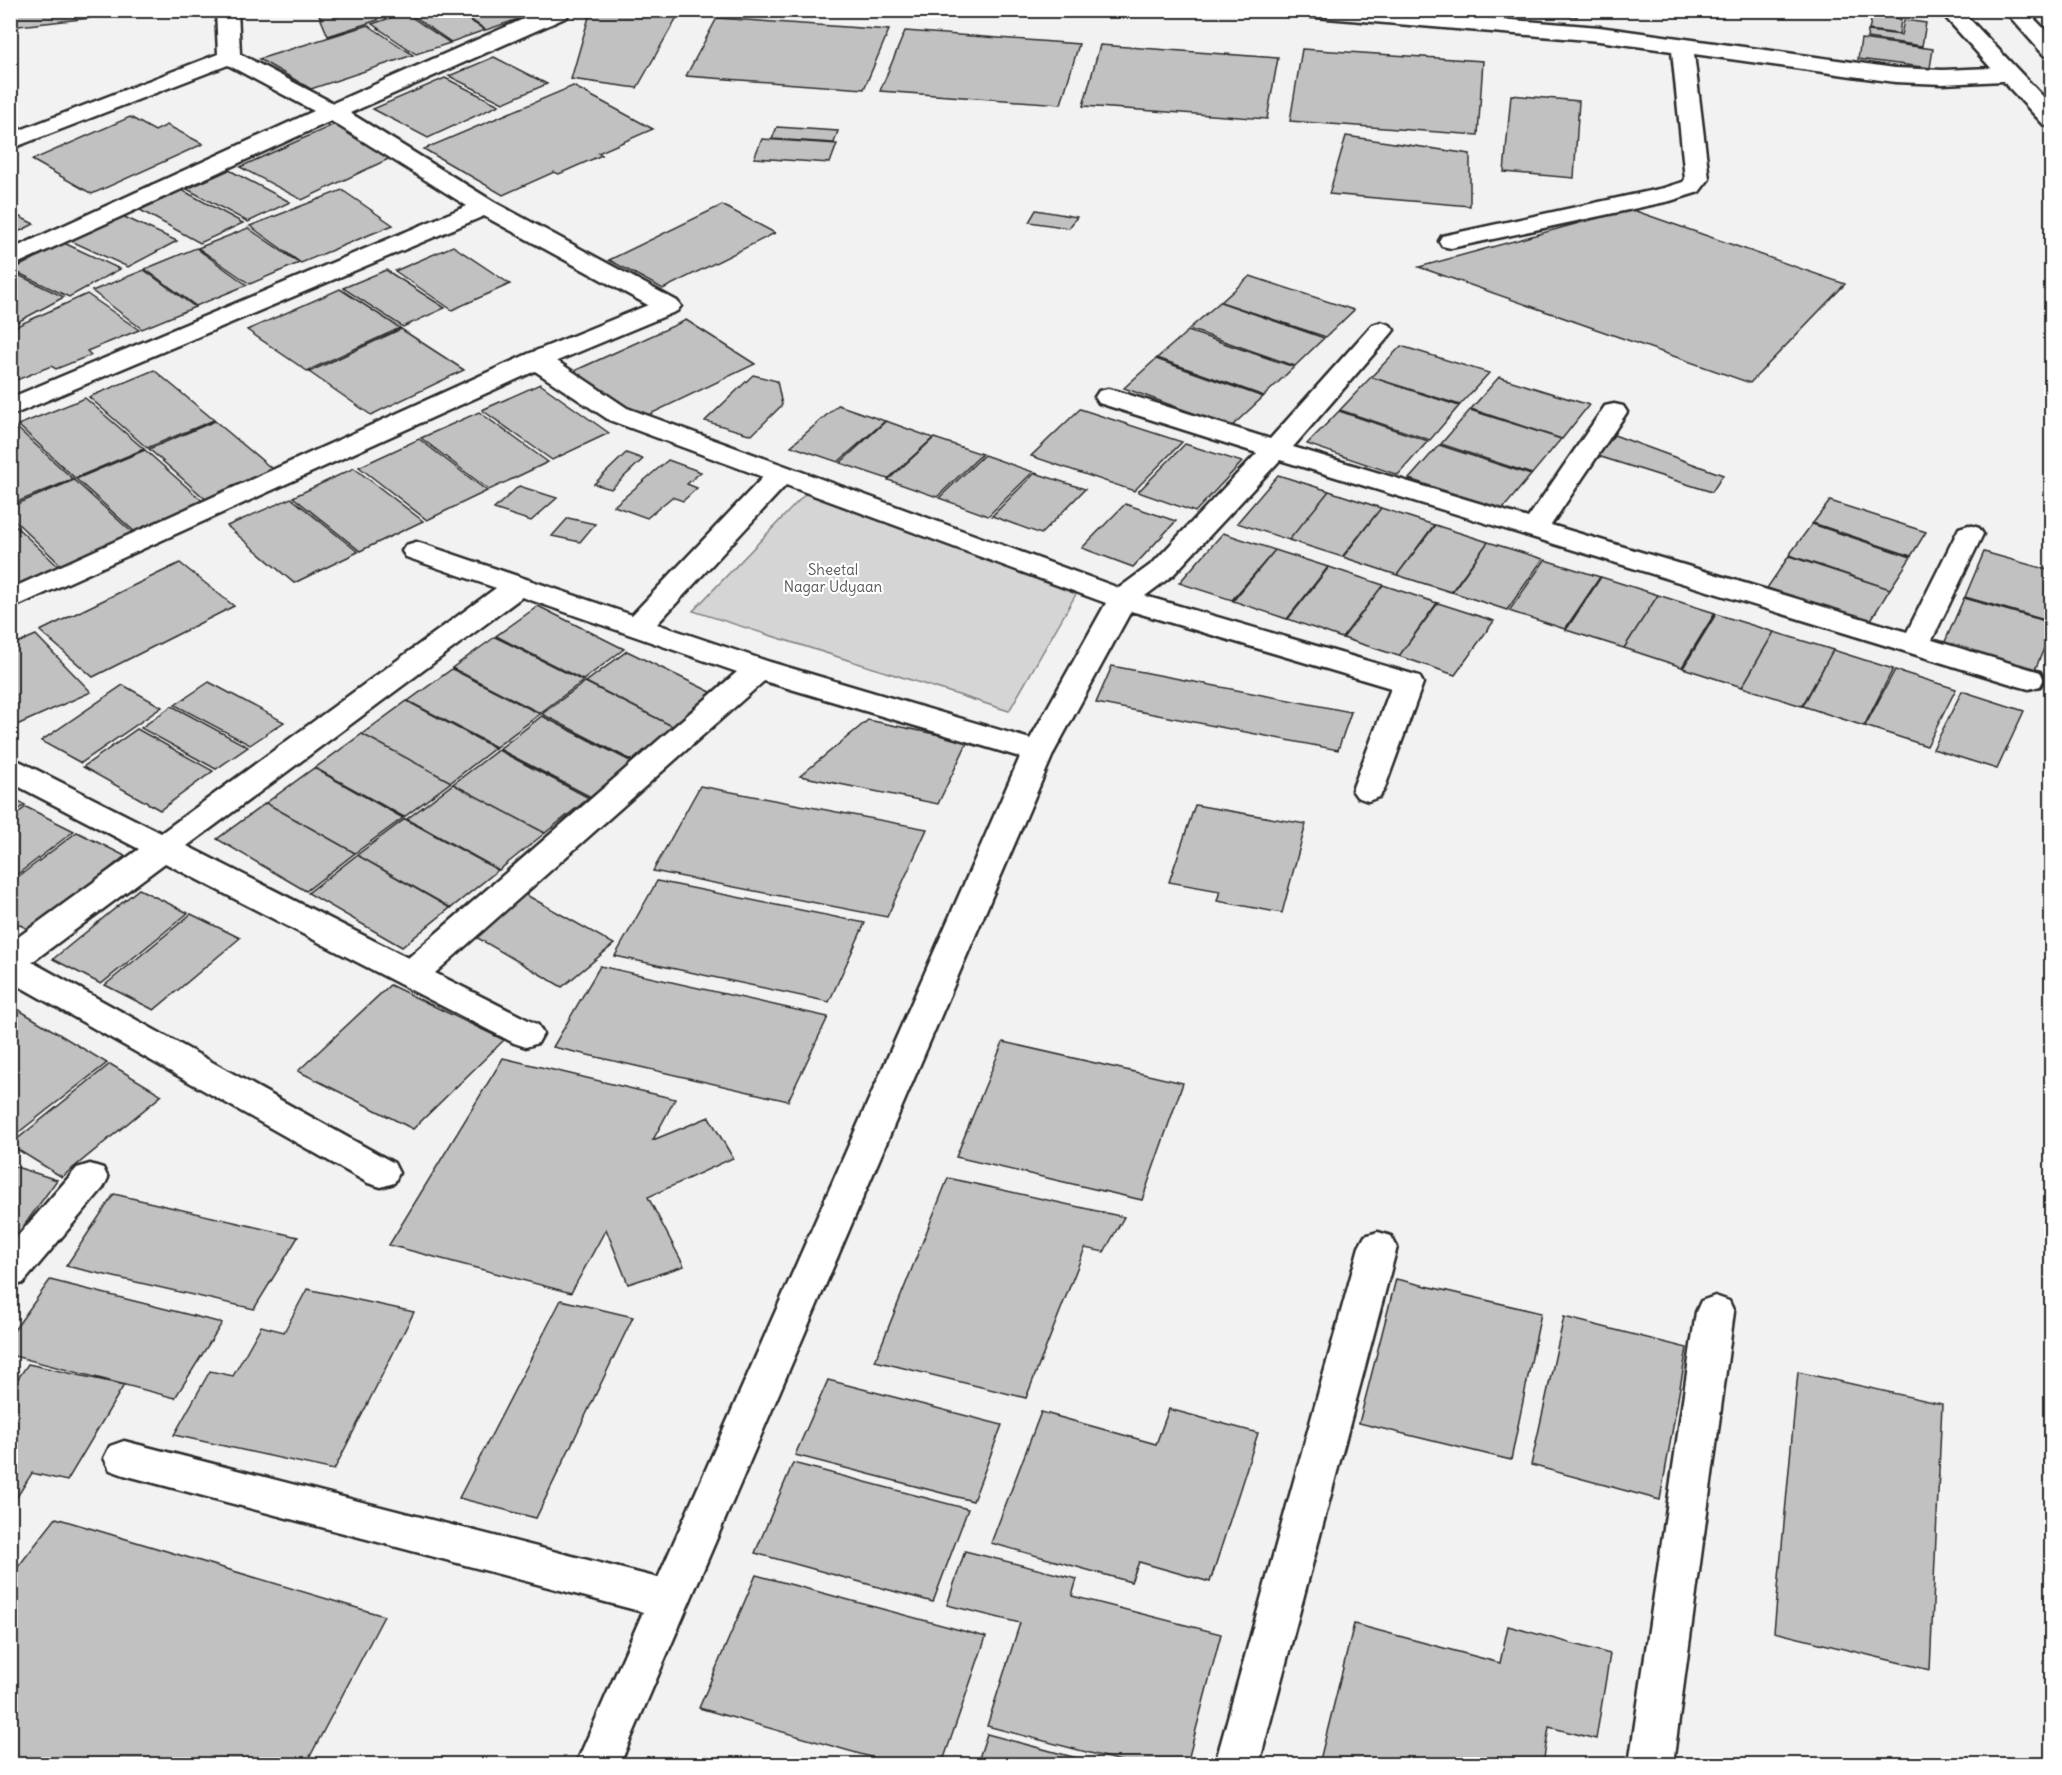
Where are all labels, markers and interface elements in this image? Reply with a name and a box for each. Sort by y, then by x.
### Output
park label: Sheetal Nagar Udyaan [784,560,883,596]

